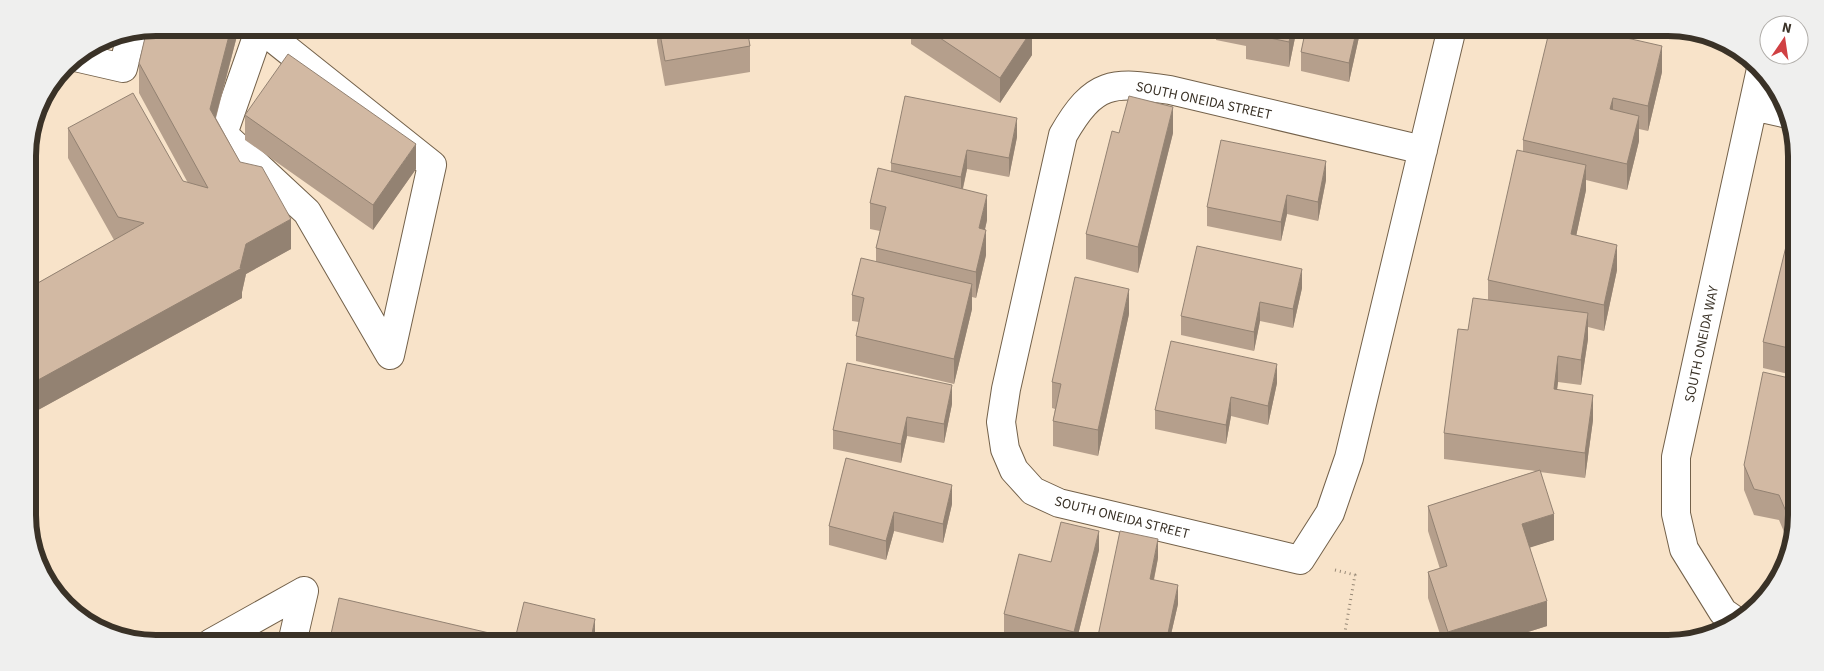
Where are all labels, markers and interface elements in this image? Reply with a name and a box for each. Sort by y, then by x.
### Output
north arrow [1759,15,1809,65]
text: N [1780,18,1793,39]
street label: SOUTH ONEIDA STREET [1134,77,1274,125]
street label: SOUTH ONEIDA WAY [1680,284,1724,404]
street label: SOUTH ONEIDA STREET [1052,492,1192,545]

